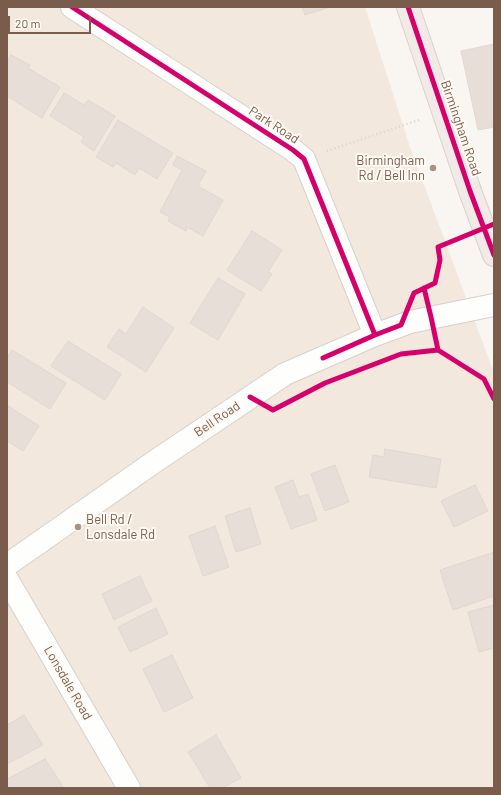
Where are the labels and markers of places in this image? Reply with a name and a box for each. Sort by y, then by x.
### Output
place label: Birmingham Rd / Bell Inn [356,153,425,184]
marker: Birmingham Rd / Bell Inn [428,163,438,173]
place label: Bell Rd / Lonsdale Rd [86,512,155,543]
marker: Bell Rd / Lonsdale Rd [73,522,83,532]

